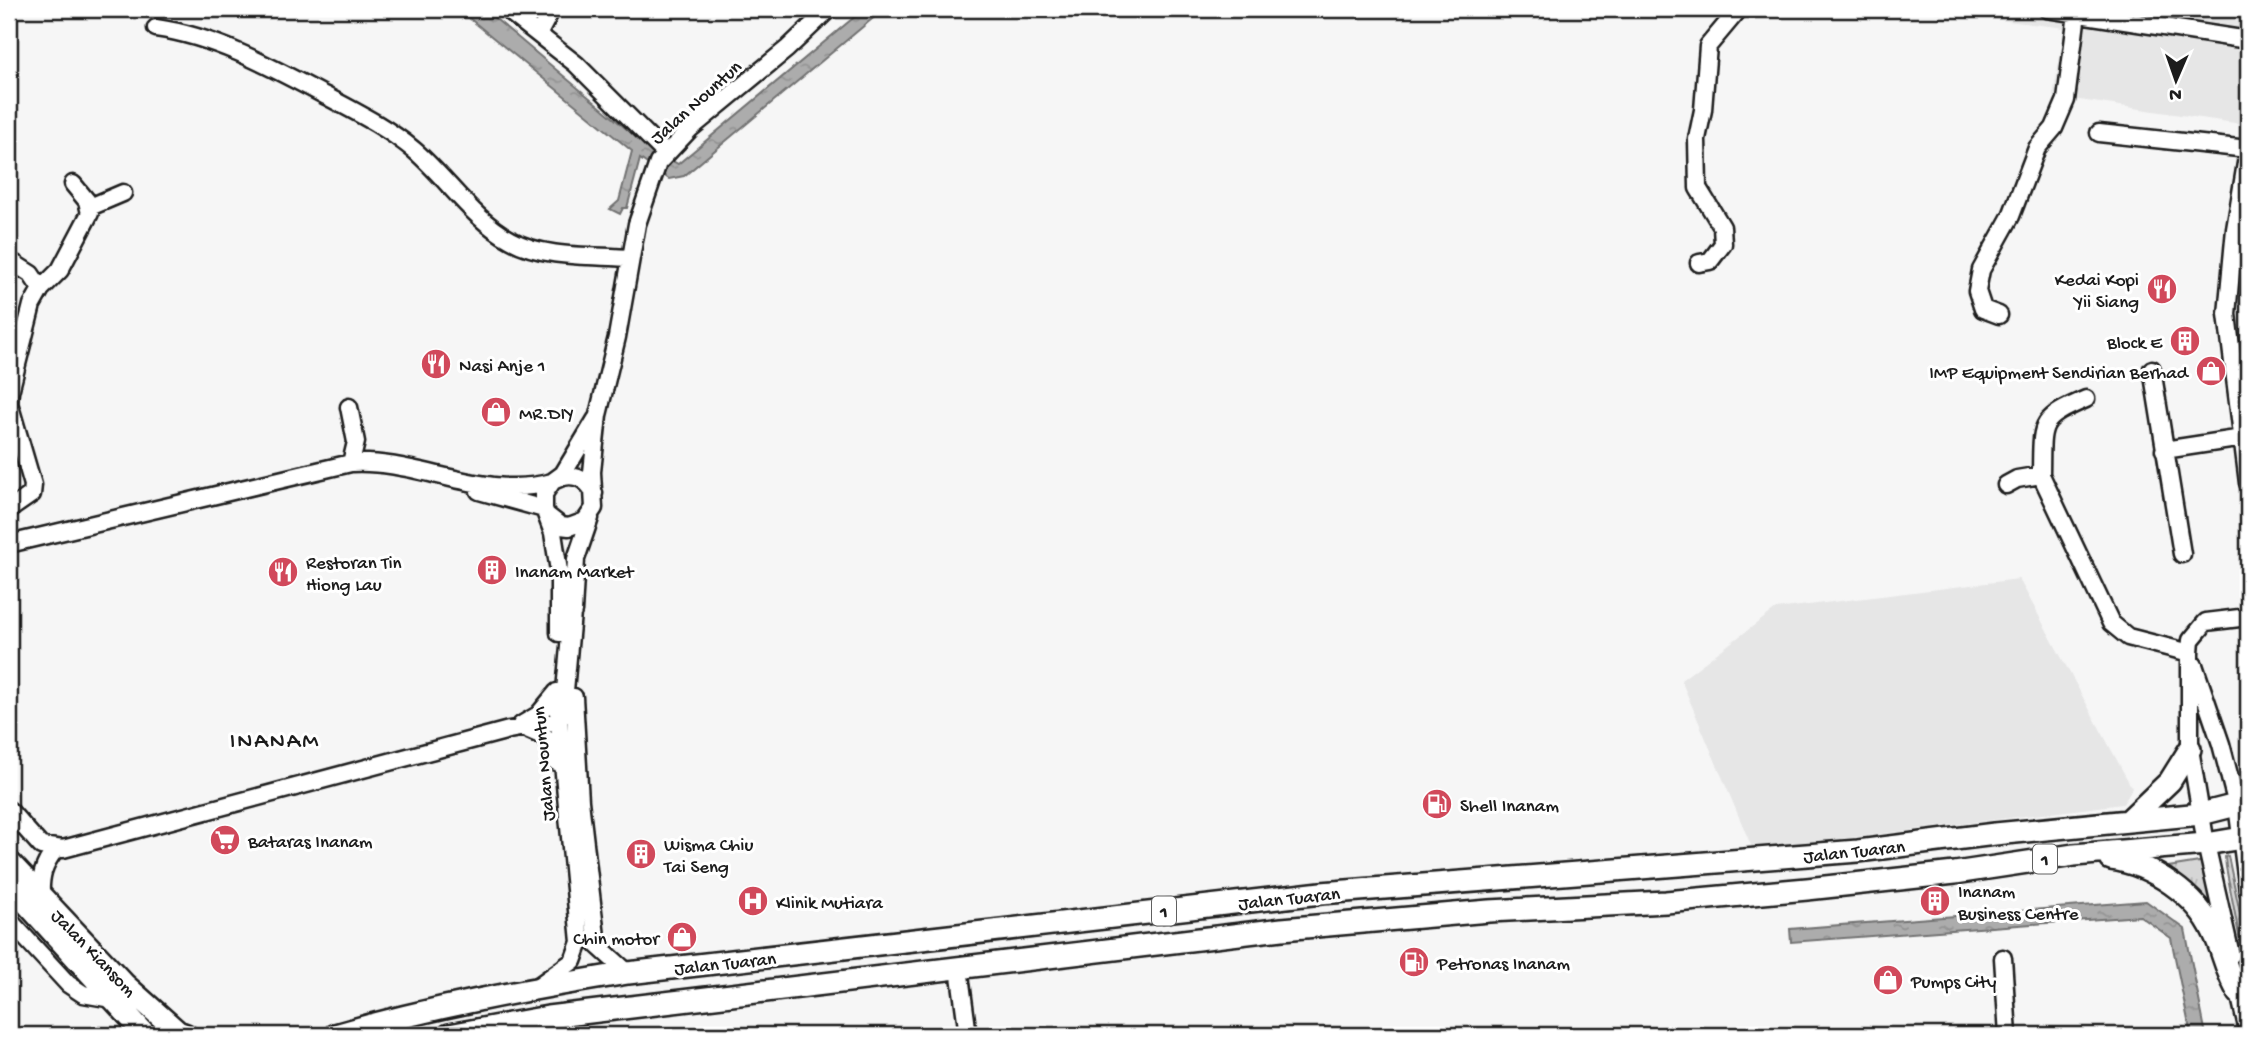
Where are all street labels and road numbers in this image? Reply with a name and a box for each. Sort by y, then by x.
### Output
street label: Jalan Nountun [647,57,748,151]
street label: Jalan Nountun [529,706,562,822]
street label: Jalan Tuaran [1802,837,1906,870]
road number: 1 [2033,844,2057,874]
street label: Jalan Tuaran [1237,884,1341,917]
road number: 1 [1152,896,1176,926]
street label: Jalan Kiansom [45,906,140,1004]
street label: Jalan Tuaran [673,949,777,982]

